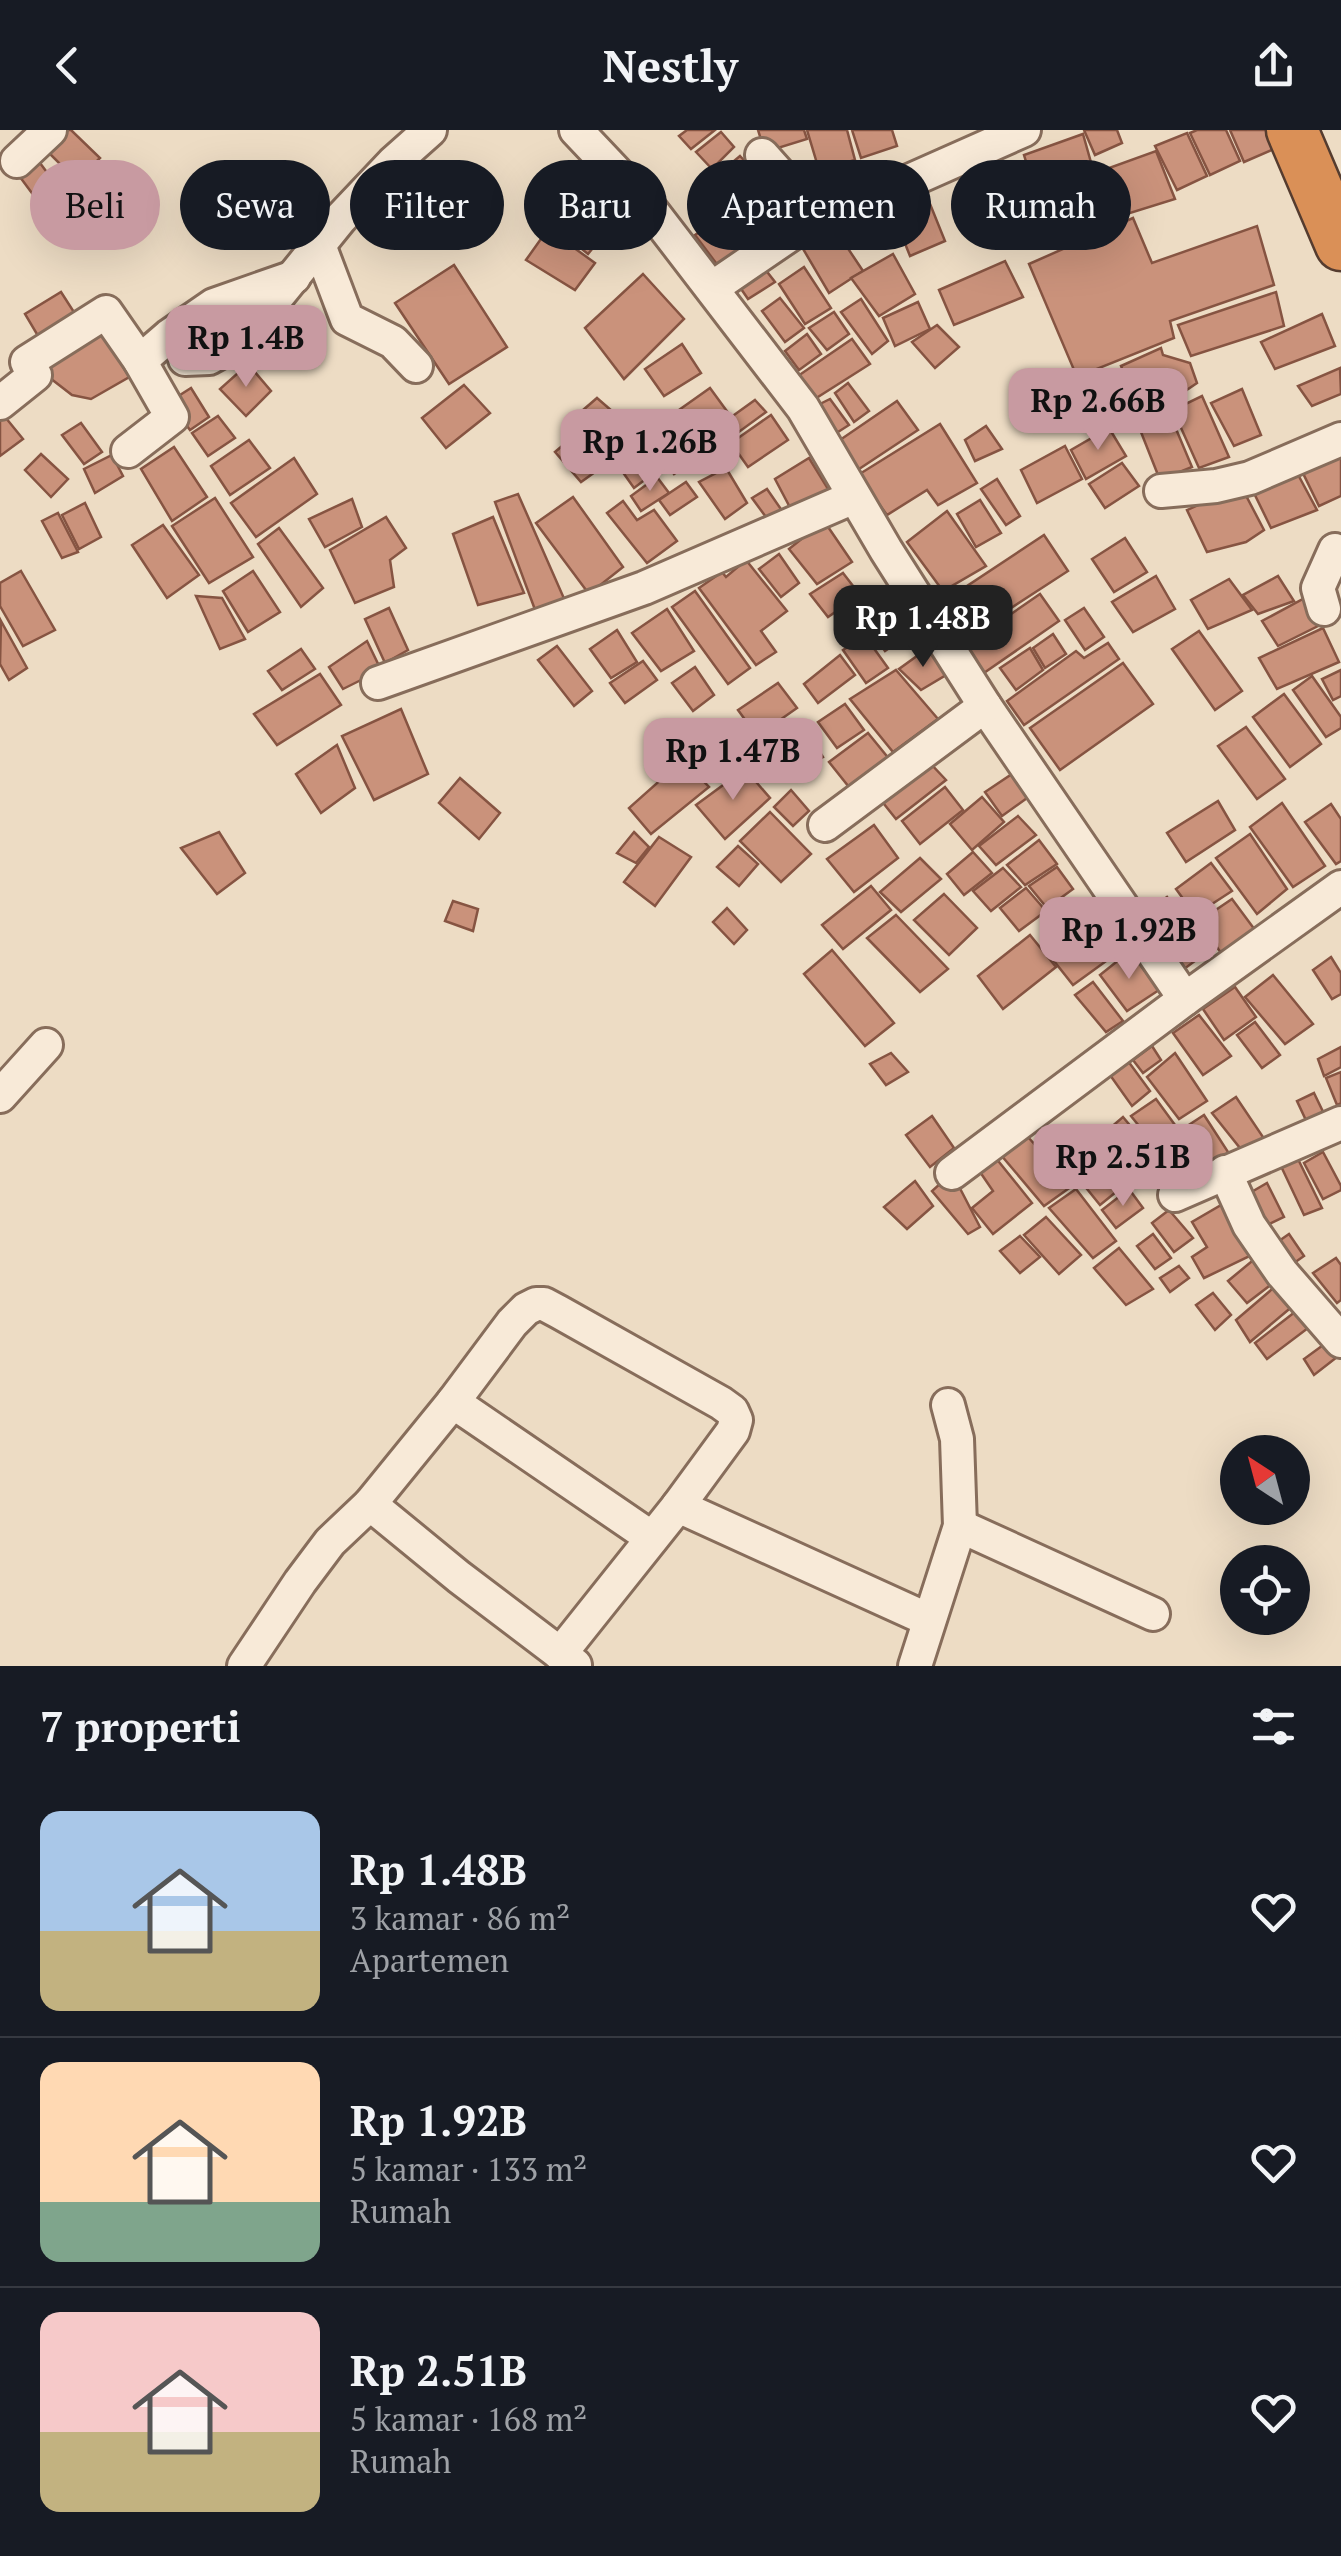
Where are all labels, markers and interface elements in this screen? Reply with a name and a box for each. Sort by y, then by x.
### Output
text: Nestly [603,35,738,95]
icon: back [40,38,95,93]
icon: share [1246,38,1301,93]
chip: Beli [30,160,160,250]
chip: Sewa [180,160,330,250]
chip: Filter [350,160,504,250]
chip: Baru [524,160,667,250]
chip: Apartemen [687,160,931,250]
chip: Rumah [951,160,1131,250]
pin: Rp 1.4B [154,305,338,390]
text: Rp 1.4B [188,316,304,358]
pin: Rp 2.66B [995,368,1201,453]
text: Rp 2.66B [1031,379,1165,421]
pin: Rp 1.26B [547,409,753,494]
text: Rp 1.26B [583,420,717,462]
pin: Rp 1.48B [820,585,1026,670]
text: Rp 1.48B [856,596,990,638]
pin: Rp 1.47B [630,718,836,803]
text: Rp 1.47B [666,729,800,771]
pin: Rp 1.92B [1026,897,1232,982]
text: Rp 1.92B [1062,908,1196,950]
pin: Rp 2.51B [1020,1124,1226,1209]
text: Rp 2.51B [1056,1135,1190,1177]
north arrow [1220,1435,1310,1525]
map controls [1220,1435,1310,1635]
button: locate [1220,1545,1310,1635]
text: 7 properti [40,1698,241,1754]
icon: filters [1246,1699,1301,1754]
text: Rp 1.48B [350,1841,527,1897]
icon: home [120,1851,240,1971]
icon: heart [1246,1884,1301,1939]
text: 3 kamar · 86 m² [350,1897,570,1939]
text: Apartemen [350,1939,509,1981]
text: Rp 1.92B [350,2092,527,2148]
icon: home [120,2102,240,2222]
icon: heart [1246,2135,1301,2190]
text: 5 kamar · 133 m² [350,2148,587,2190]
text: Rumah [350,2190,451,2232]
text: Rp 2.51B [350,2342,527,2398]
icon: home [120,2352,240,2472]
icon: heart [1246,2385,1301,2440]
text: 5 kamar · 168 m² [350,2398,587,2440]
text: Rumah [350,2440,451,2482]

